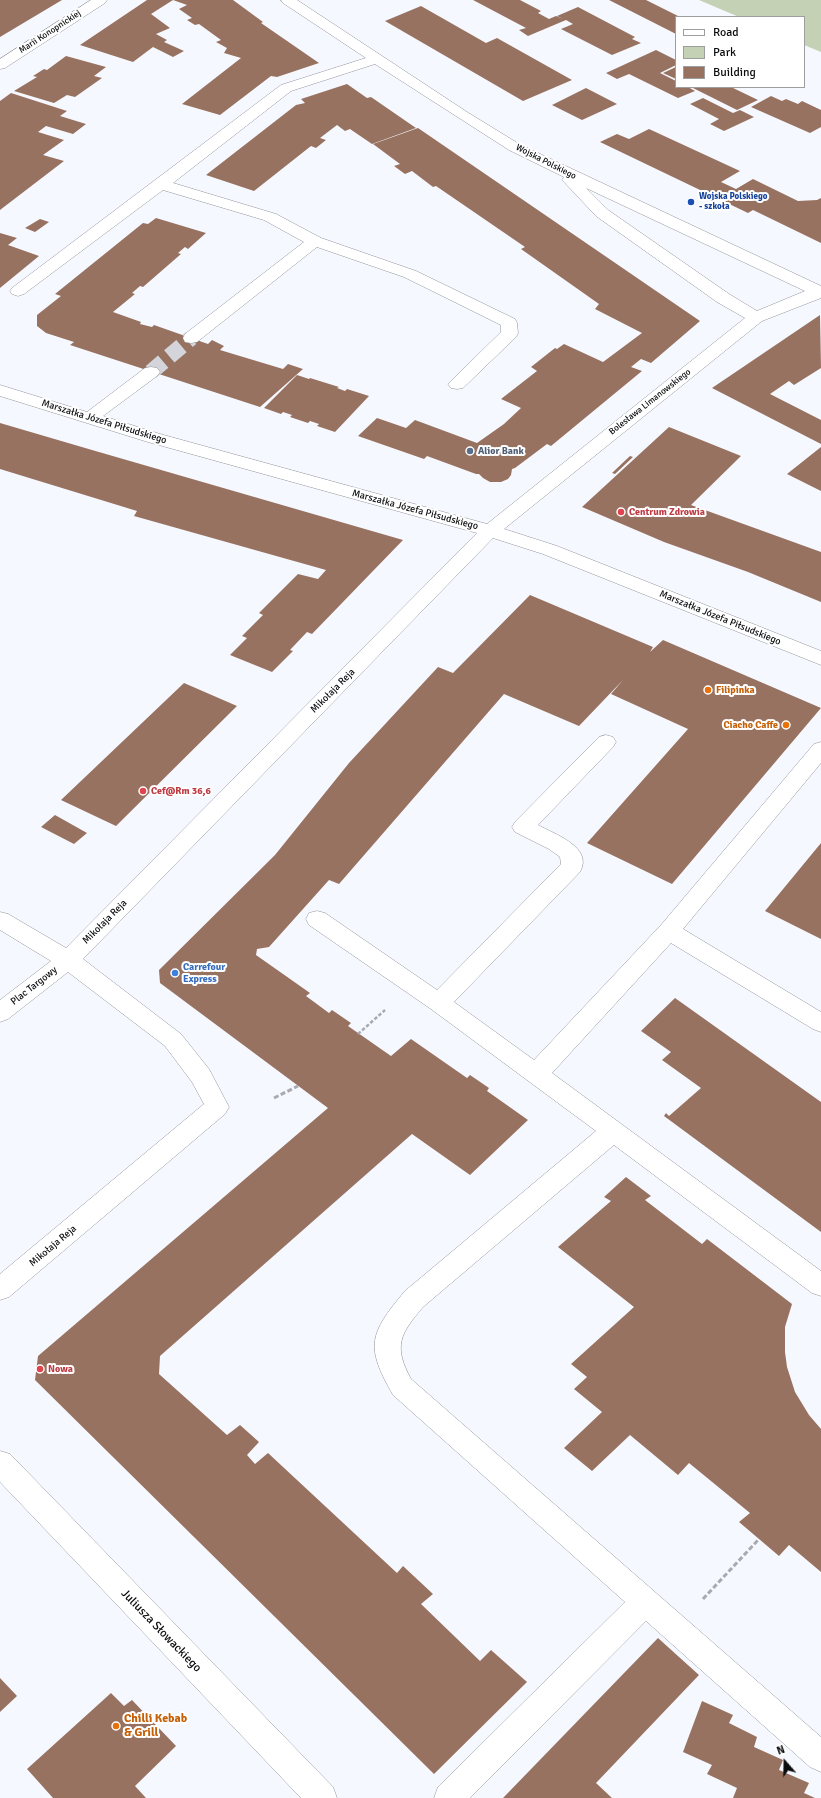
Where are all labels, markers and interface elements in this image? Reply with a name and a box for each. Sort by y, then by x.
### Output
street label: Marii Konopnickiej [17,8,83,56]
legend [675,16,805,88]
text: Road [713,25,739,40]
text: Park [713,45,736,60]
text: Building [713,65,756,80]
street label: Wojska Polskiego [514,142,578,182]
place label: Wojska Polskiego - szkoła [699,192,767,213]
marker: Wojska Polskiego - szkoła [686,197,696,207]
street label: Bolesława Limanowskiego [607,367,693,437]
street label: Marszałka Józefa Piłsudskiego [40,397,168,447]
place label: Alior Bank [478,445,524,457]
marker: Alior Bank [465,446,475,456]
street label: Marszałka Józefa Piłsudskiego [351,487,479,533]
place label: Centrum Zdrowia [629,506,705,518]
marker: Centrum Zdrowia [616,507,626,517]
street label: Marszałka Józefa Piłsudskiego [657,588,783,648]
street label: Mikołaja Reja [308,666,358,716]
place label: Filipinka [716,684,755,696]
marker: Filipinka [703,685,713,695]
place label: Ciacho Caffe [723,719,778,731]
marker: Ciacho Caffe [781,720,791,730]
place label: Cef@Rm 36,6 [151,785,211,797]
marker: Cef@Rm 36,6 [138,786,148,796]
street label: Mikołaja Reja [80,897,130,947]
place label: Carrefour Express [183,961,225,984]
street label: Plac Targowy [8,964,60,1008]
marker: Carrefour Express [170,968,180,978]
street label: Mikołaja Reja [27,1223,79,1269]
place label: Nowa [48,1363,73,1375]
marker: Nowa [35,1364,45,1374]
street label: Juliusza Słowackiego [118,1587,204,1675]
place label: Chilli Kebab & Grill [124,1712,187,1740]
marker: Chilli Kebab & Grill [111,1721,121,1731]
north arrow [765,1742,805,1782]
text: N [775,1743,787,1758]

